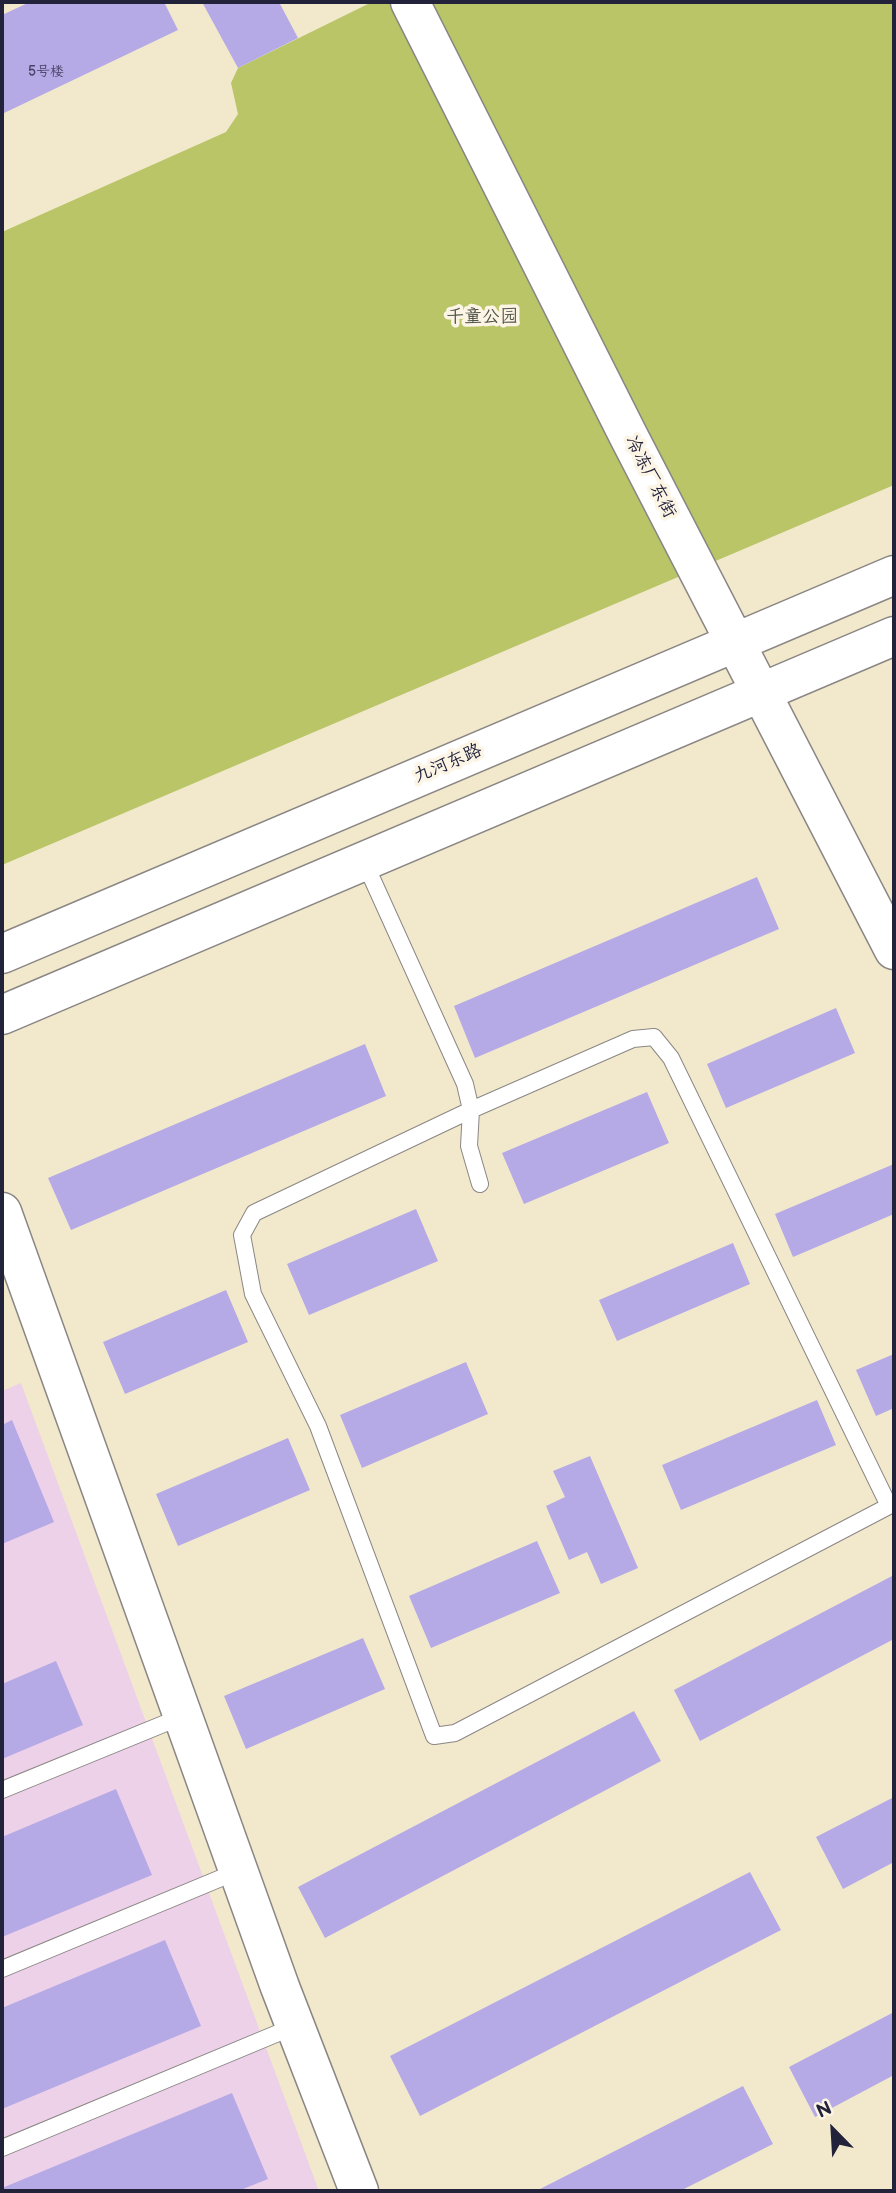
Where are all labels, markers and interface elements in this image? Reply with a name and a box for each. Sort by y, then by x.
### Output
house number: 5号楼 [28,64,64,80]
park label: 千童公园 [446,306,518,328]
street label: 冷冻厂东街 [620,432,680,522]
street label: 九河东路 [411,740,485,788]
north arrow [798,2095,868,2165]
text: N [813,2097,835,2124]

